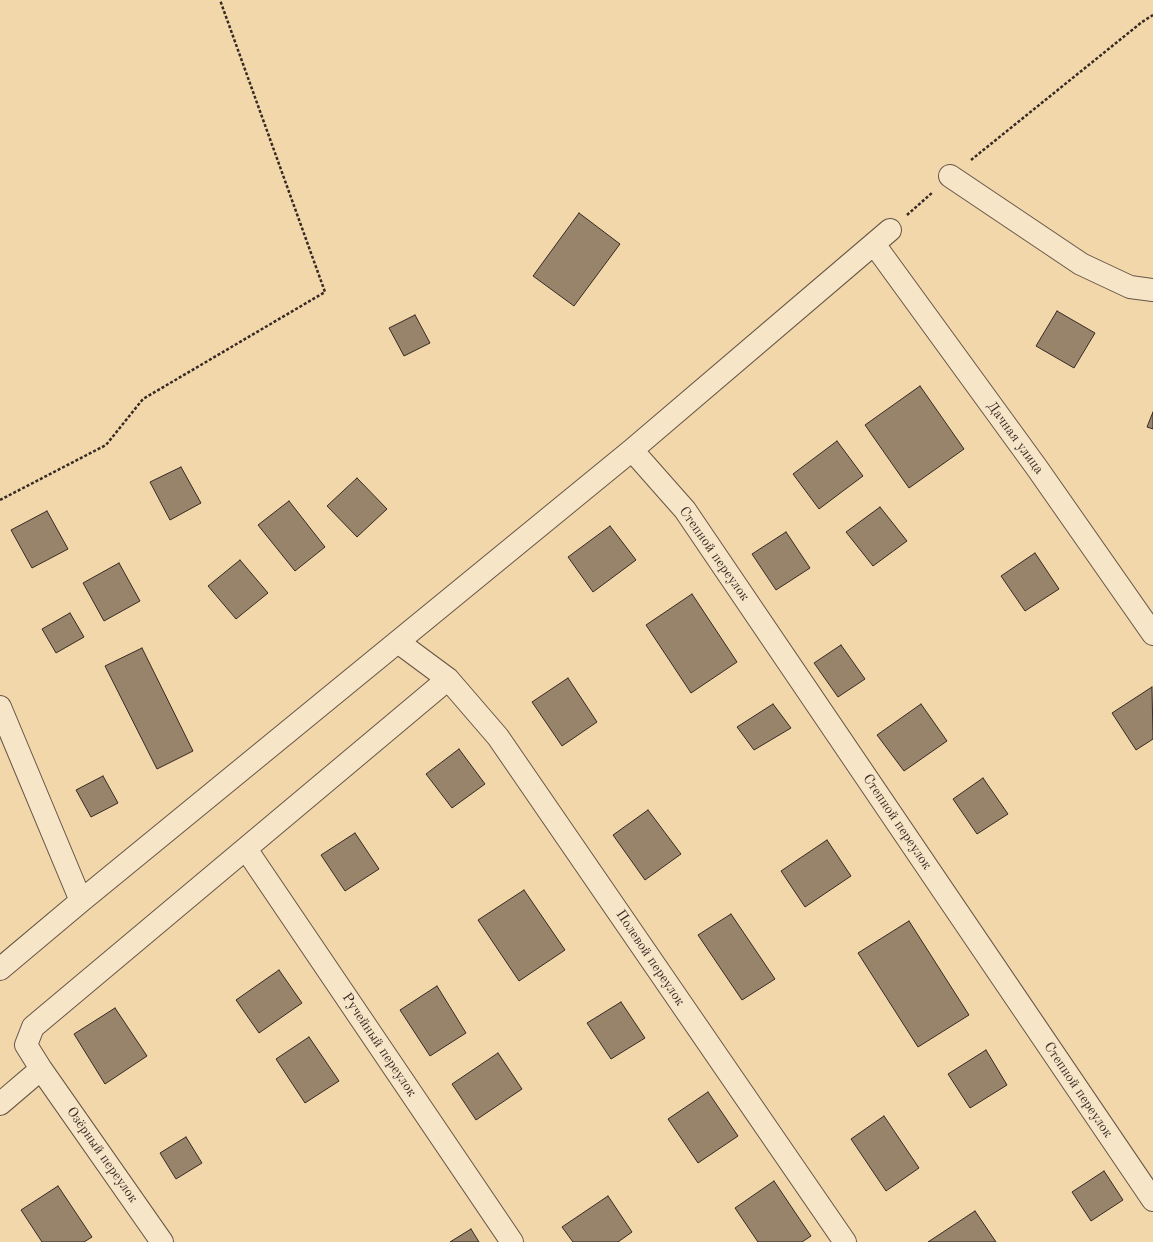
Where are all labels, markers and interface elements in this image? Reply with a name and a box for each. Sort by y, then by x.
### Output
street label: Дачная улица [983,398,1047,478]
street label: Степной переулок [675,503,753,605]
street label: Степной переулок [859,771,935,873]
street label: Полевой переулок [612,907,688,1009]
street label: Ручейный переулок [338,990,420,1100]
street label: Степной переулок [1040,1039,1116,1141]
street label: Озёрный переулок [63,1104,141,1206]

